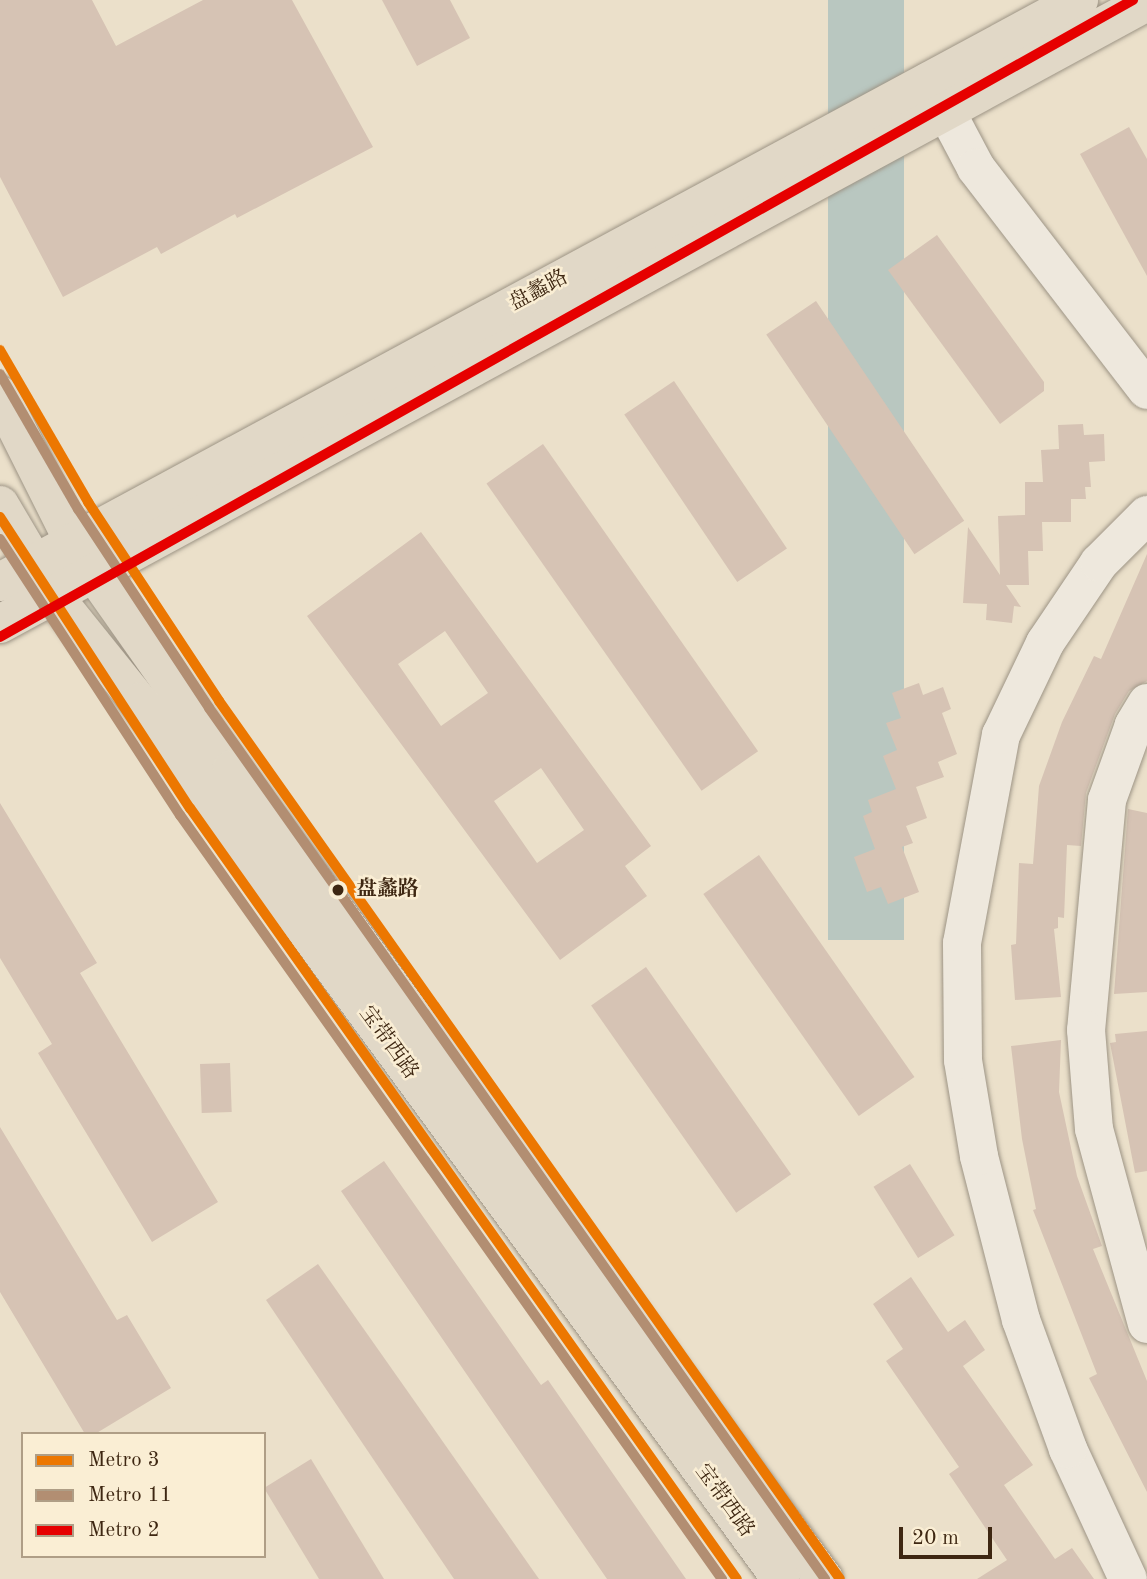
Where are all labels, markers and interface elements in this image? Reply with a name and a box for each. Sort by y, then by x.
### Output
street label: 盘蠡路 [505,265,573,317]
place label: 盘蠡路 [356,877,419,903]
marker: 盘蠡路 [327,879,349,901]
street label: 宝带西路 [353,1002,423,1084]
legend [21,1432,266,1558]
text: Metro 3 [88,1450,160,1471]
street label: 宝带西路 [689,1460,759,1542]
text: Metro 11 [88,1485,172,1506]
scale bar [902,1512,995,1556]
text: Metro 2 [88,1520,160,1541]
text: 20 m [912,1528,959,1549]

